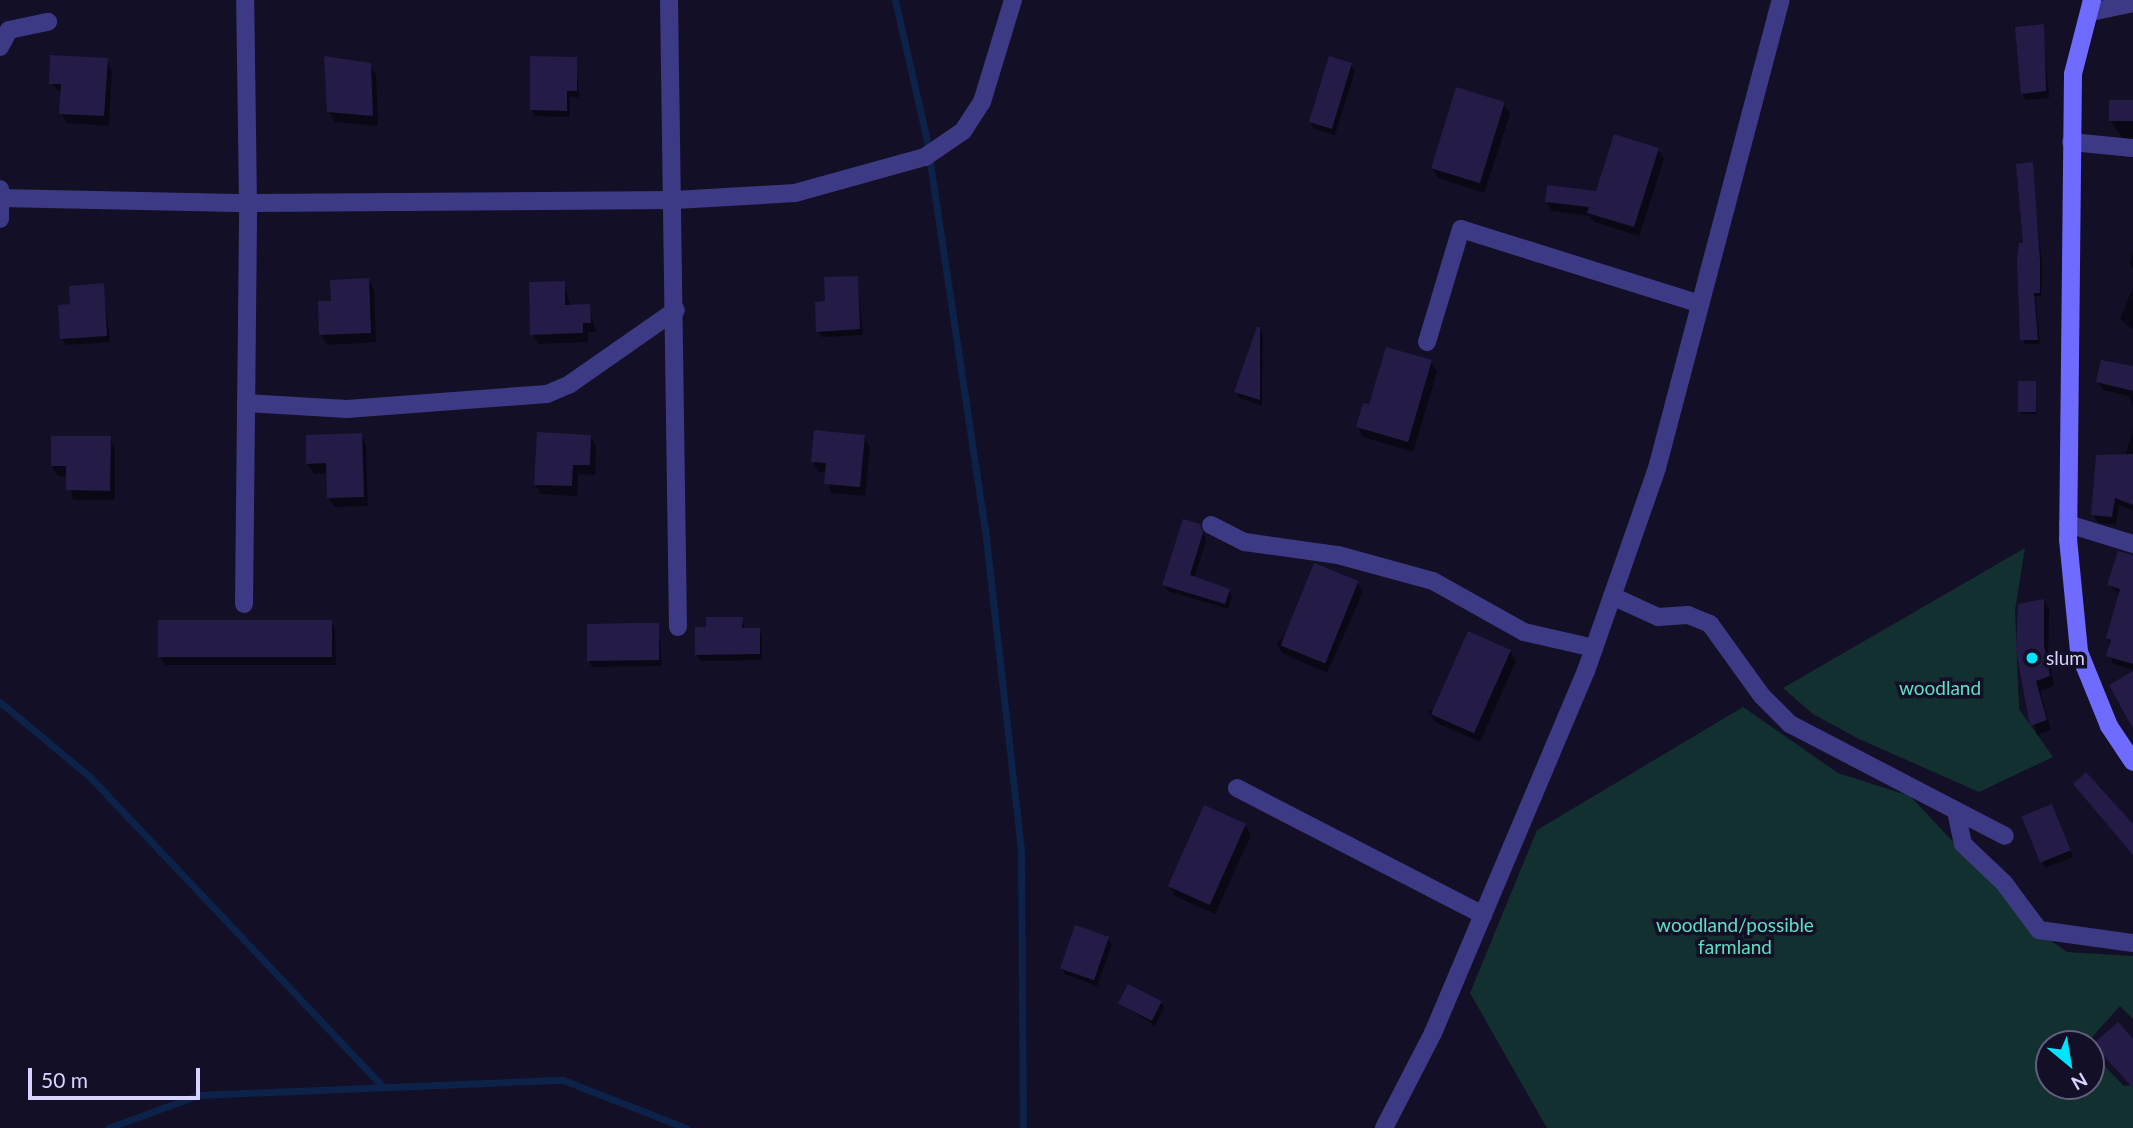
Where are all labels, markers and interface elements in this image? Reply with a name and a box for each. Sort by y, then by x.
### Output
place label: slum [2046,647,2085,669]
marker: slum [2024,650,2040,666]
park label: woodland [1899,677,1981,699]
park label: woodland/possible farmland [1656,914,1814,958]
north arrow [2035,1030,2105,1100]
scale bar [32,1054,203,1098]
text: 50 m [41,1067,88,1092]
text: N [2068,1068,2092,1096]

